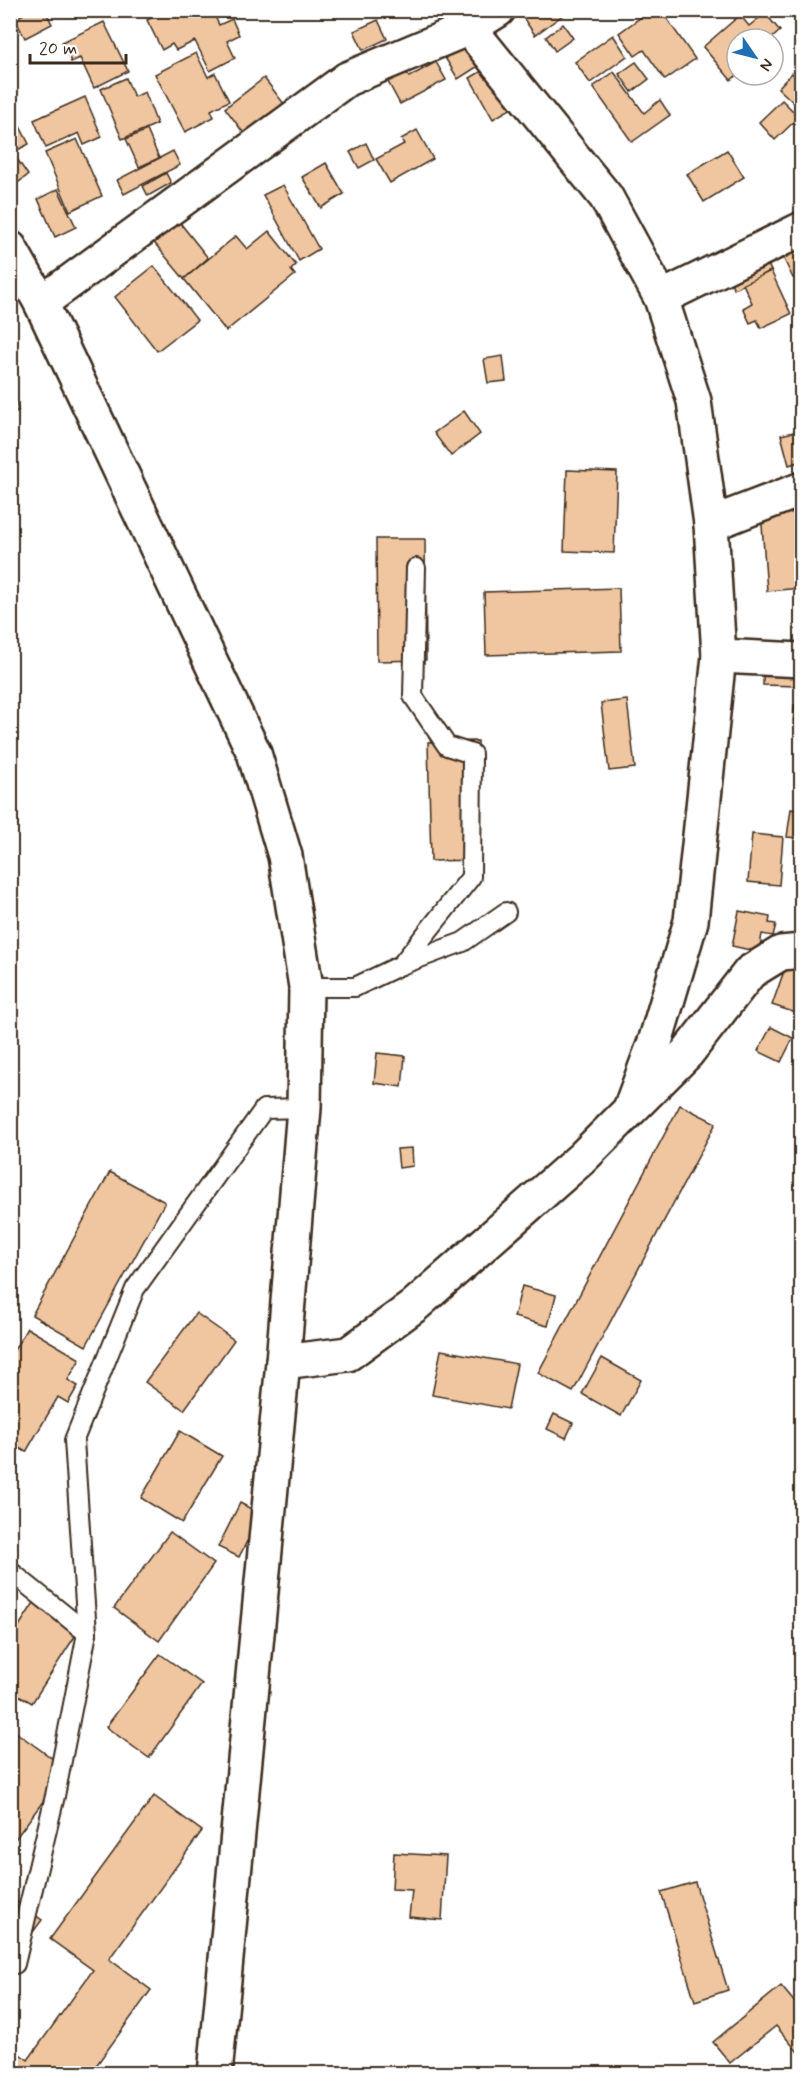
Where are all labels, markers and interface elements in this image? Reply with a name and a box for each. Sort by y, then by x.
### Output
scale bar [30,27,126,65]
north arrow [725,27,785,87]
text: 20 m [39,37,77,61]
text: N [754,54,778,75]

